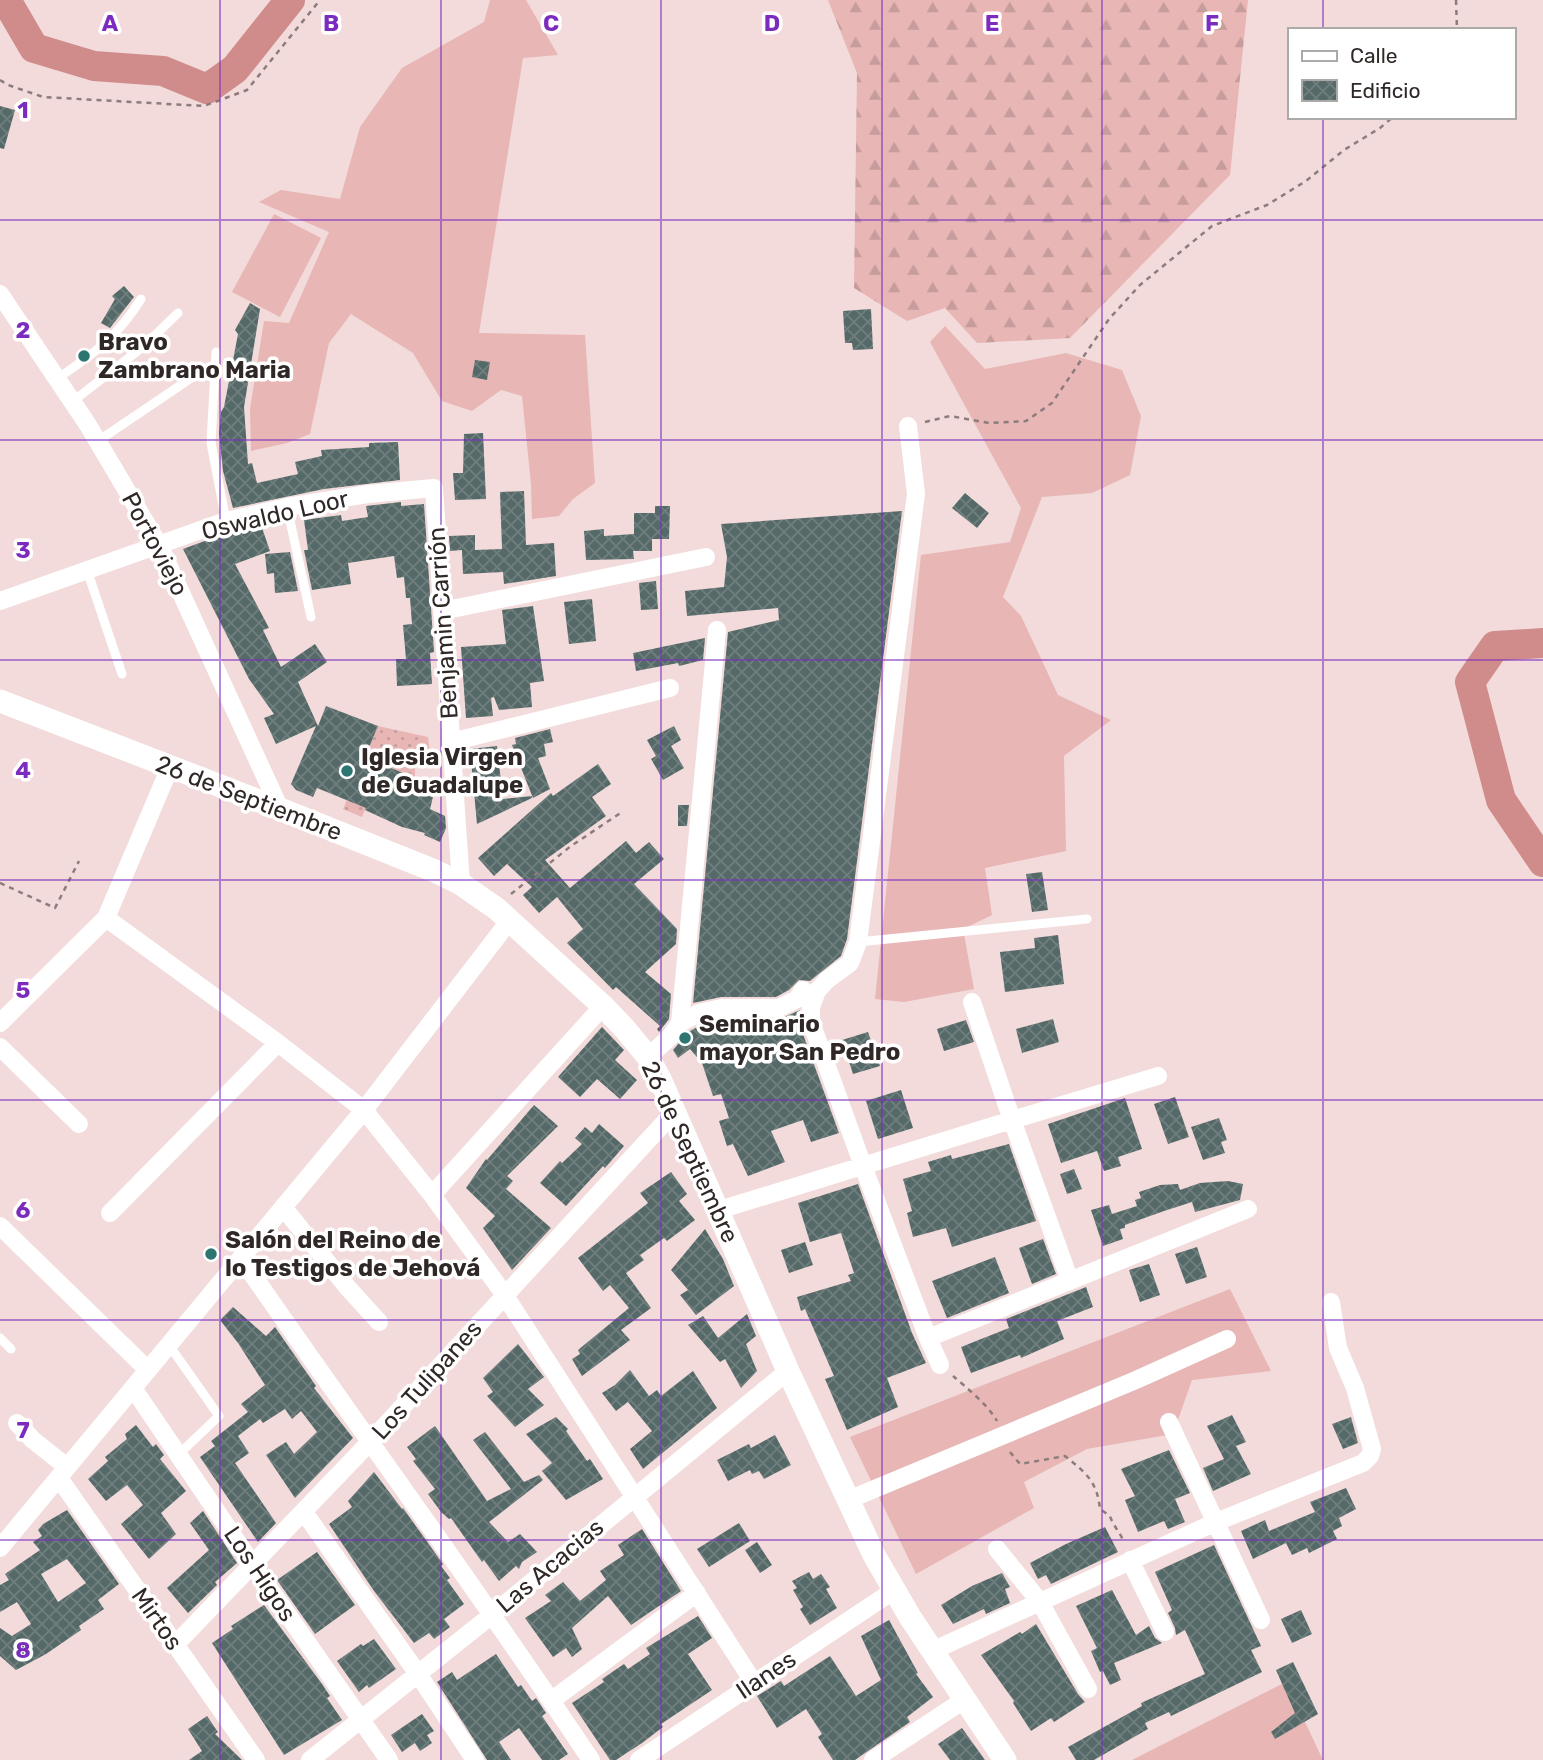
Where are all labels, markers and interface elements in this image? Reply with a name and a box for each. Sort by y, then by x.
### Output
text: A [102,9,119,37]
text: B [323,9,339,37]
text: C [543,9,559,37]
text: D [764,9,780,37]
text: E [985,9,999,37]
text: F [1205,9,1219,37]
legend [1288,28,1515,119]
text: Calle [1350,43,1398,68]
text: Edificio [1350,78,1420,103]
text: 1 [17,96,29,124]
text: 2 [16,316,30,344]
place label: Bravo Zambrano Maria [98,328,291,384]
marker: Bravo Zambrano Maria [76,348,92,364]
street label: Oswaldo Loor [199,484,351,546]
street label: Portoviejo [116,487,194,601]
street label: Benjamin Carrión [422,526,464,720]
text: 3 [15,536,31,564]
place label: Iglesia Virgen de Guadalupe [361,743,523,799]
street label: 26 de Septiembre [152,750,346,846]
text: 4 [15,756,31,784]
marker: Iglesia Virgen de Guadalupe [339,763,355,779]
text: 5 [16,976,31,1004]
place label: Seminario mayor San Pedro [699,1010,900,1066]
marker: Seminario mayor San Pedro [677,1030,693,1046]
street label: 26 de Septiembre [636,1057,744,1247]
text: 6 [16,1196,31,1224]
place label: Salón del Reino de lo Testigos de Jehová [225,1226,480,1282]
marker: Salón del Reino de lo Testigos de Jehová [203,1246,219,1262]
street label: Los Tulipanes [366,1315,488,1445]
text: 7 [16,1416,30,1444]
street label: Las Acacias [491,1513,609,1619]
street label: Los Higos [218,1521,302,1627]
street label: Mirtos [126,1583,188,1655]
text: 8 [15,1636,31,1664]
street label: Ilanes [731,1645,801,1705]

